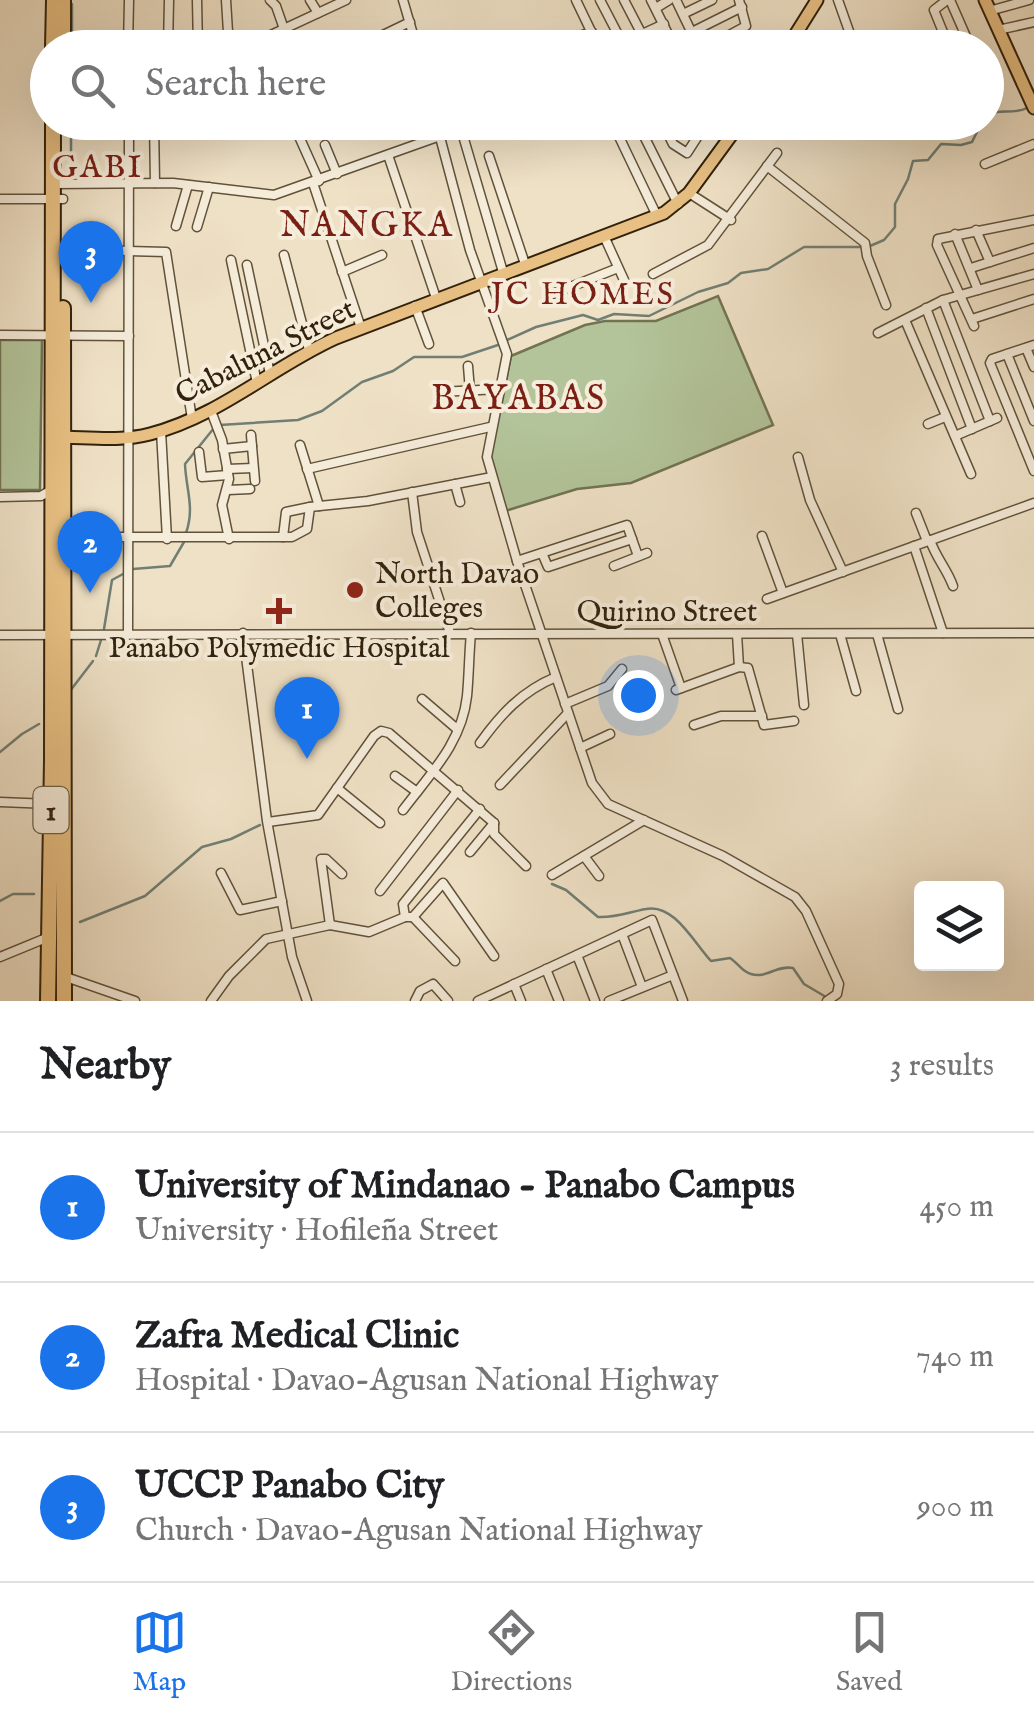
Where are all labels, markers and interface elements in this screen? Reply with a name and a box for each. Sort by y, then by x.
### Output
search box [30,30,1004,140]
icon: search [65,58,120,113]
text: Search here [145,61,326,109]
district label: GABI [52,148,144,189]
district label: NANGKA [280,204,454,249]
pin: 3 [58,220,124,303]
district label: JC HOMES [488,275,675,316]
street label: Cabaluna Street [169,291,362,414]
district label: BAYABAS [431,377,607,422]
pin: 2 [58,510,122,593]
place label: North Davao Colleges [375,556,539,628]
marker: North Davao Colleges [344,579,366,601]
street label: Quirino Street [577,594,757,632]
marker: Panabo Polymedic Hospital [266,598,292,624]
place label: Panabo Polymedic Hospital [109,630,450,668]
your location [613,670,664,721]
pin: 1 [274,676,340,759]
road number: 1 [34,787,68,833]
map controls [914,881,1004,971]
button: layers [914,881,1004,971]
text: Nearby [40,1040,171,1093]
text: 3 results [890,1046,994,1087]
text: University of Mindanao - Panabo Campus [135,1163,795,1211]
text: 1 [67,1187,78,1228]
text: 450 m [920,1187,994,1228]
text: University · Hofileña Street [135,1211,498,1252]
text: Zafra Medical Clinic [135,1313,459,1361]
text: 2 [65,1337,80,1378]
text: 740 m [916,1337,994,1378]
text: Hospital · Davao-Agusan National Highway [135,1361,719,1402]
text: UCCP Panabo City [135,1463,444,1511]
text: 3 [67,1487,78,1528]
text: 900 m [917,1487,994,1528]
text: Church · Davao-Agusan National Highway [135,1511,703,1552]
tab: Map [132,1605,187,1700]
tab: Directions [450,1605,572,1700]
tab: Saved [836,1605,902,1700]

